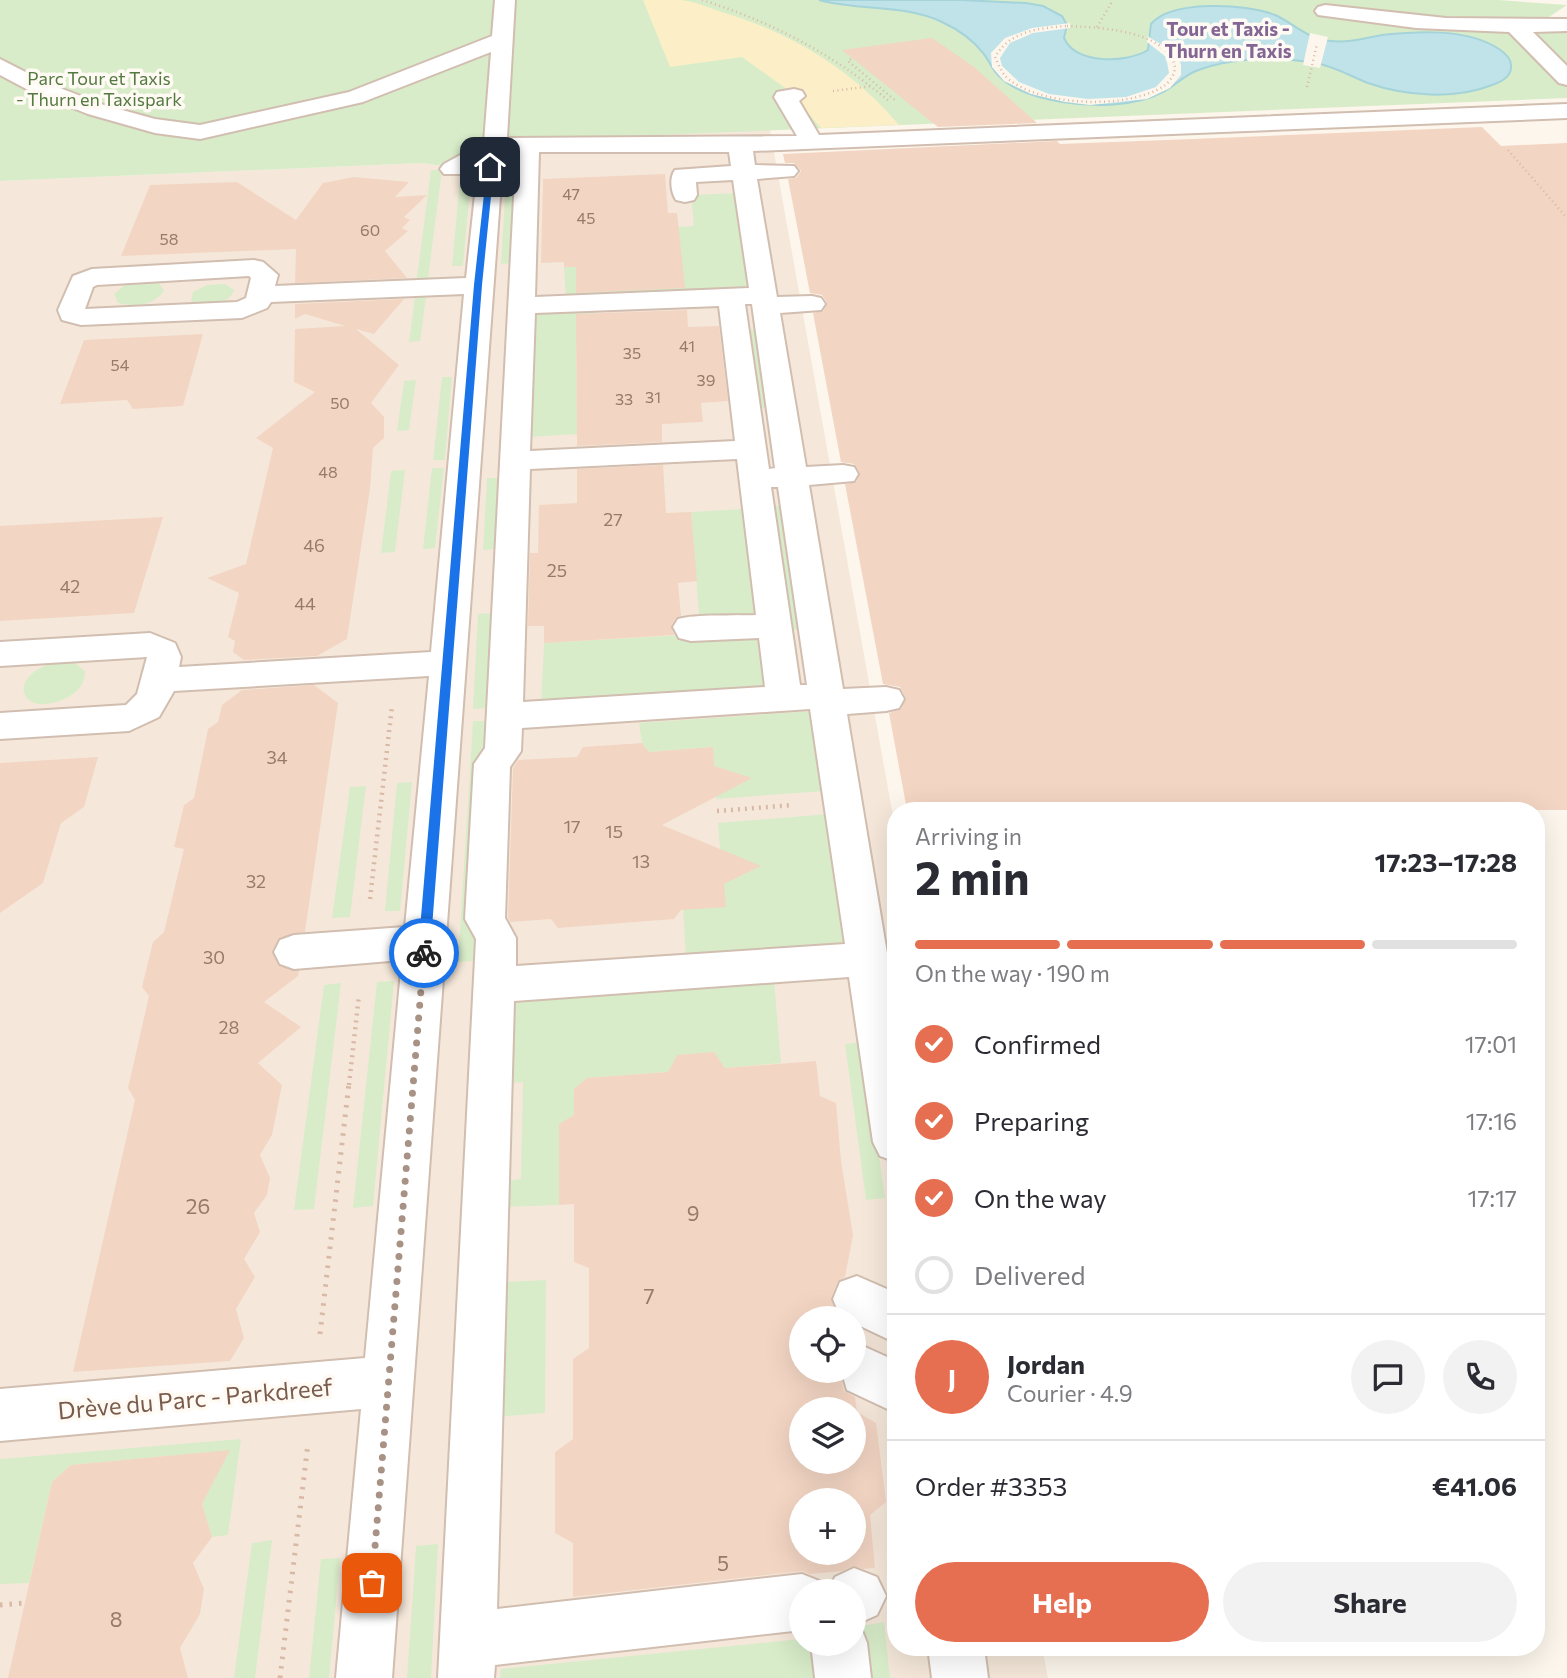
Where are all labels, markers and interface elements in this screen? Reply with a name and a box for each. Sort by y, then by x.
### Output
district label: Tour et Taxis - Thurn en Taxis [1164,17,1292,62]
park label: Parc Tour et Taxis - Thurn en Taxispark [16,67,182,110]
pin [460,137,520,197]
icon: home [471,148,509,186]
house number: 47 [562,184,580,203]
house number: 45 [577,208,595,227]
house number: 60 [360,220,380,239]
house number: 58 [160,229,178,248]
house number: 41 [679,336,695,355]
house number: 35 [623,343,641,362]
house number: 54 [111,355,130,374]
house number: 39 [697,370,715,389]
house number: 31 [645,387,661,406]
house number: 33 [615,389,633,408]
house number: 50 [330,393,350,412]
house number: 48 [318,462,338,481]
house number: 27 [603,508,623,530]
house number: 46 [303,534,325,556]
house number: 25 [547,559,567,581]
house number: 42 [60,575,80,597]
house number: 44 [294,592,316,614]
house number: 34 [266,746,288,768]
house number: 17 [563,815,581,837]
house number: 15 [605,820,623,842]
text: Arriving in [915,822,1022,850]
text: 17:23–17:28 [1375,846,1517,877]
text: 2 min [915,848,1030,904]
house number: 13 [632,850,650,872]
house number: 32 [246,870,266,892]
courier [389,918,459,988]
icon: bike [405,934,443,972]
house number: 30 [203,946,225,968]
text: On the way · 190 m [915,959,1110,987]
house number: 28 [219,1016,240,1038]
icon: check [915,1025,953,1063]
text: Confirmed [974,1028,1101,1059]
text: 17:01 [1465,1030,1517,1058]
icon: check [915,1102,953,1140]
text: Preparing [974,1105,1089,1136]
text: 17:16 [1466,1107,1517,1135]
icon: check [915,1179,953,1217]
text: On the way [974,1182,1107,1213]
text: 17:17 [1468,1184,1517,1212]
house number: 26 [186,1193,210,1218]
house number: 9 [687,1200,699,1225]
text: Delivered [974,1259,1085,1290]
house number: 7 [643,1283,655,1308]
map controls [789,1306,866,1656]
button: locate [789,1306,866,1383]
button: chat [1351,1340,1425,1414]
button: phone [1443,1340,1517,1414]
text: Jordan [1007,1348,1085,1379]
text: J [948,1362,956,1393]
street label: Drève du Parc - Parkdreef [56,1372,334,1424]
text: Courier · 4.9 [1007,1379,1133,1407]
button: layers [789,1397,866,1474]
text: Order #3353 [915,1470,1067,1501]
text: €41.06 [1432,1470,1517,1501]
button: + [789,1488,866,1565]
house number: 5 [717,1550,729,1575]
pin [342,1553,402,1613]
button: Help [915,1562,1209,1642]
button: Share [1223,1562,1517,1642]
icon: bag [353,1564,391,1602]
button: − [789,1579,866,1656]
house number: 8 [110,1606,122,1631]

